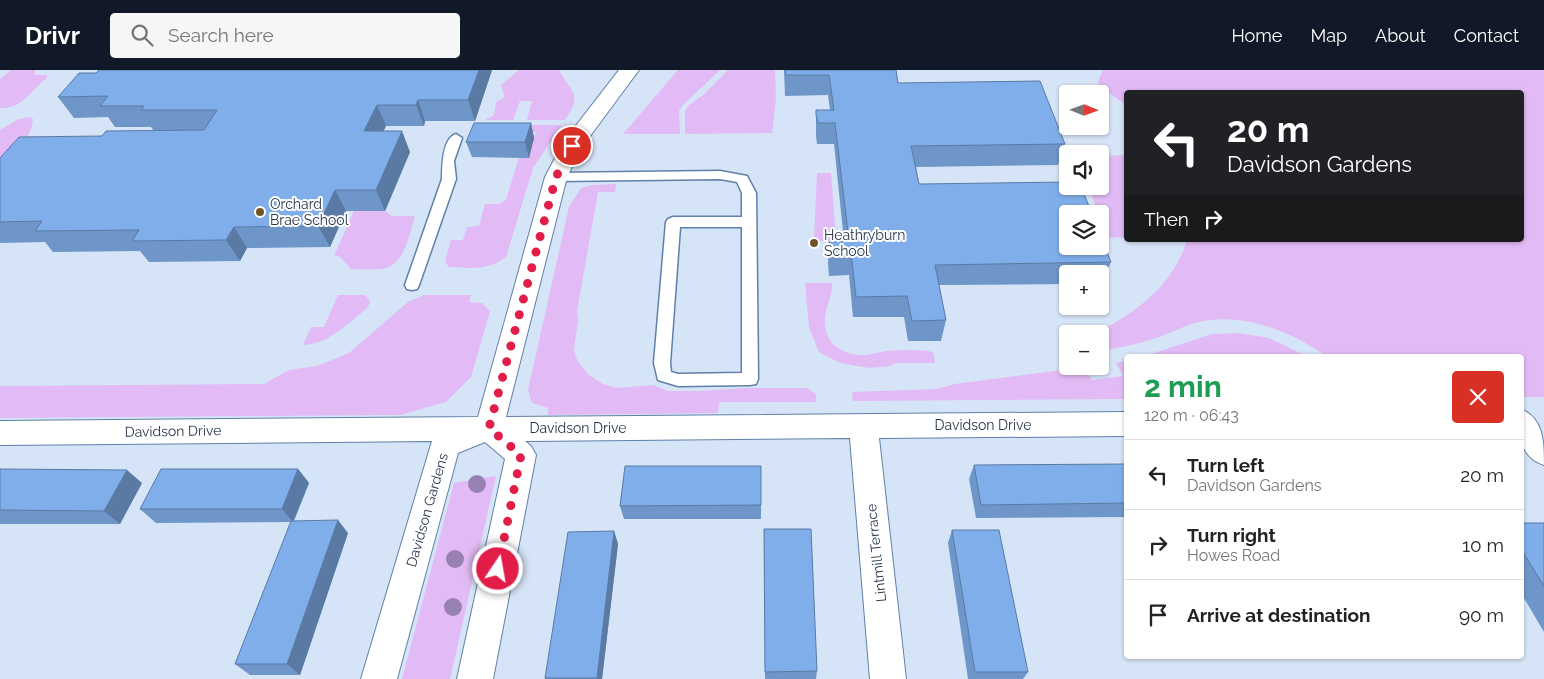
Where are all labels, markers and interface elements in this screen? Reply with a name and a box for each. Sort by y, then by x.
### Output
search box [110,13,460,58]
text: Drivr [25,21,80,50]
icon: search [128,21,156,49]
text: Search here [168,24,274,46]
text: Home [1231,25,1282,46]
text: Map [1310,25,1347,46]
text: About [1375,25,1426,46]
text: Contact [1454,25,1519,46]
north arrow [1059,85,1109,135]
map controls [1059,85,1109,375]
text: 20 m [1227,109,1309,150]
icon: left [1144,110,1209,175]
pin [551,125,593,167]
icon: arrive [558,132,586,160]
button: sound [1059,145,1109,195]
text: Davidson Gardens [1227,151,1412,177]
place label: Orchard Brae School [270,196,349,228]
button: layers [1059,205,1109,255]
icon: right [1199,205,1227,233]
marker: Orchard Brae School [254,206,266,218]
text: Then [1144,208,1189,230]
place label: Heathryburn School [824,227,905,259]
marker: Heathryburn School [808,237,820,249]
button: + [1059,265,1109,315]
button: − [1059,325,1109,375]
text: 2 min [1144,369,1222,404]
button: close [1452,371,1504,423]
text: 120 m · 06:43 [1144,406,1239,425]
street label: Davidson Drive [935,417,1031,433]
street label: Davidson Drive [530,420,626,436]
street label: Davidson Drive [124,422,222,440]
street label: Davidson Gardens [403,451,451,569]
text: Turn left [1187,454,1264,476]
icon: left [1144,461,1172,489]
text: 20 m [1460,464,1504,486]
text: Davidson Gardens [1187,476,1321,495]
street label: Lintmill Terrace [863,503,889,603]
text: Turn right [1187,524,1276,546]
icon: right [1144,531,1172,559]
text: 10 m [1462,534,1504,556]
position arrow [471,542,523,594]
text: Howes Road [1187,546,1280,565]
icon: arrive [1144,601,1172,629]
text: Arrive at destination [1187,604,1371,626]
text: 90 m [1459,604,1504,626]

